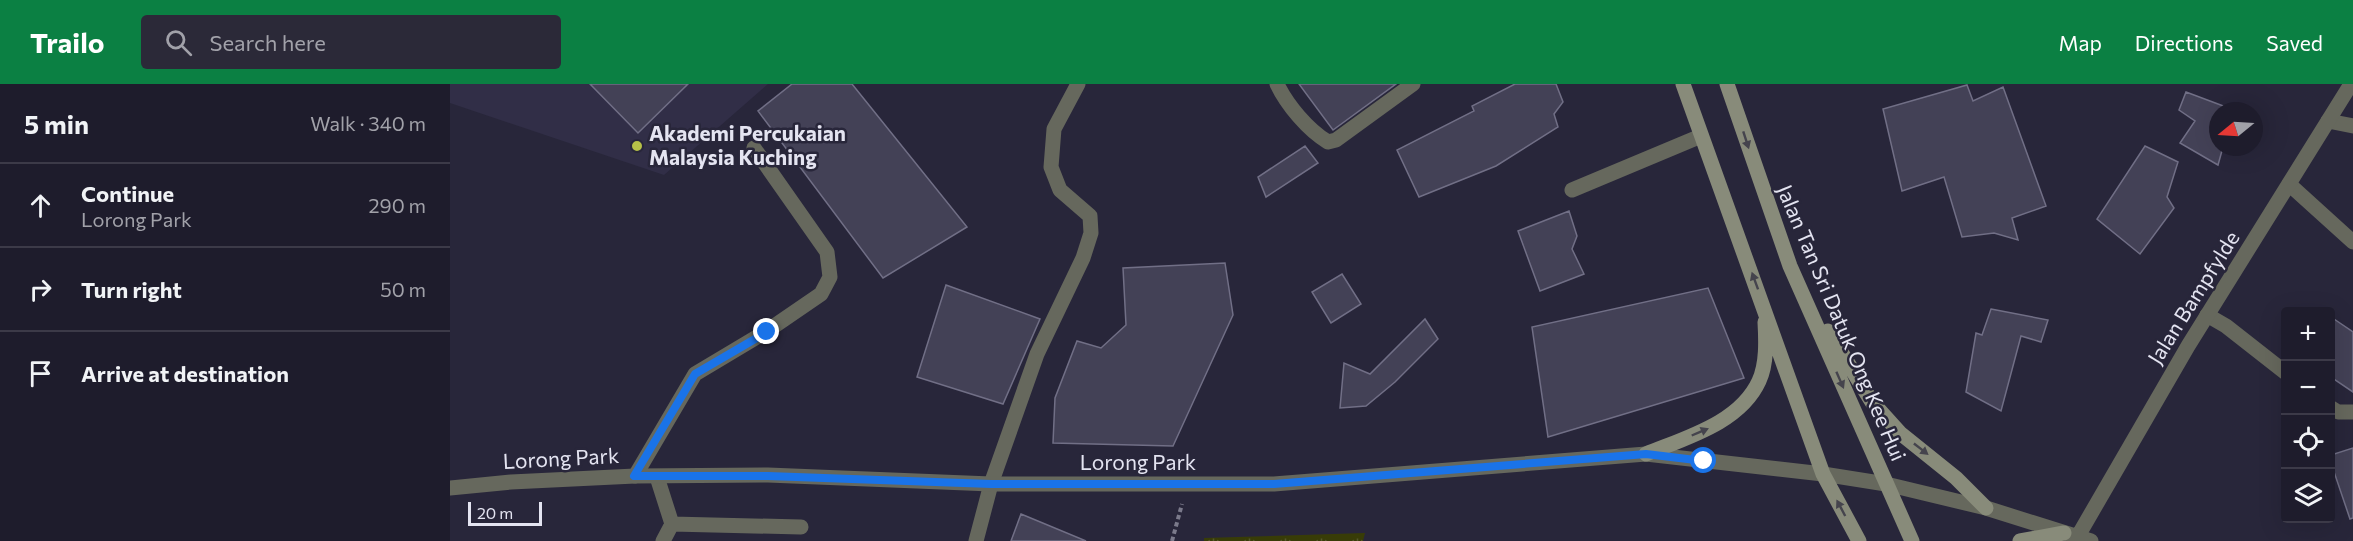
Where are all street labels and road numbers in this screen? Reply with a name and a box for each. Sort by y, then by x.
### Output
street label: Jalan Tan Sri Datuk Ong Kee Hui [1773,181,1912,464]
street label: Jalan Bampfylde [2142,226,2244,368]
street label: Lorong Park [502,442,620,473]
street label: Lorong Park [1080,449,1196,474]

